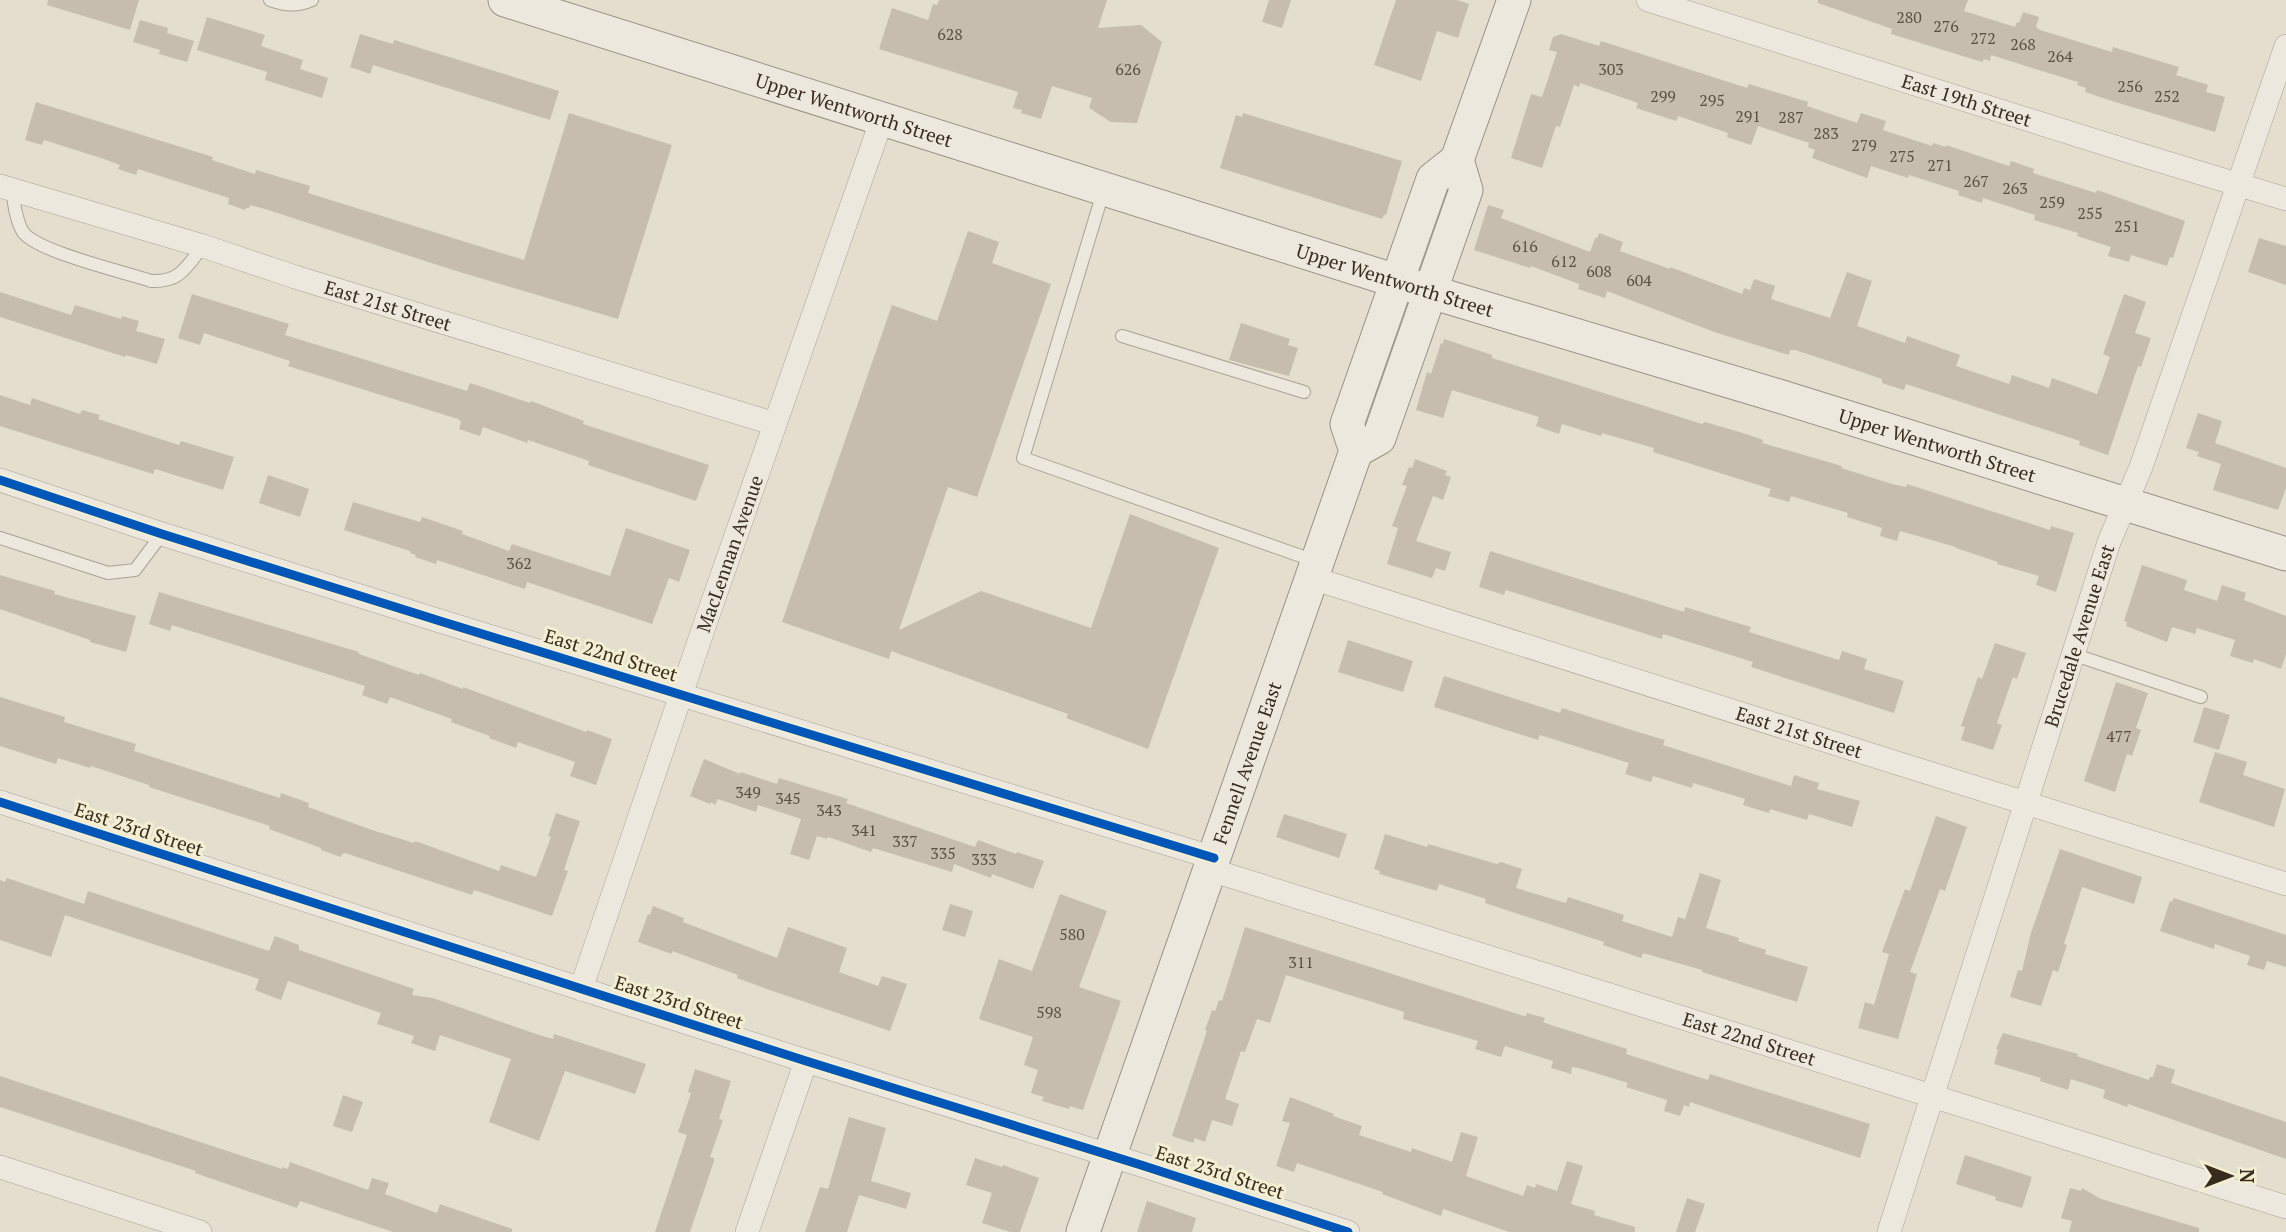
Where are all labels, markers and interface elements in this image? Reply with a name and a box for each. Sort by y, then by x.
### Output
house number: 280 [1896,6,1922,28]
house number: 276 [1933,15,1959,37]
house number: 628 [937,23,963,45]
house number: 272 [1970,27,1996,49]
house number: 268 [2010,33,2036,55]
house number: 264 [2047,45,2073,67]
house number: 626 [1115,58,1141,80]
house number: 303 [1598,58,1624,80]
street label: Upper Wentworth Street [753,67,956,152]
street label: East 19th Street [1899,68,2035,132]
house number: 256 [2117,75,2143,97]
house number: 299 [1650,85,1676,107]
house number: 252 [2154,85,2180,107]
house number: 295 [1699,89,1725,111]
house number: 291 [1735,105,1761,127]
house number: 287 [1778,106,1804,128]
house number: 283 [1813,122,1839,144]
house number: 279 [1851,134,1877,156]
house number: 275 [1889,145,1915,167]
house number: 271 [1927,154,1953,176]
house number: 267 [1963,170,1989,192]
house number: 263 [2002,177,2028,199]
house number: 259 [2039,191,2065,213]
house number: 255 [2077,202,2103,224]
house number: 251 [2114,215,2140,237]
house number: 616 [1512,235,1538,257]
street label: Upper Wentworth Street [1293,237,1497,322]
house number: 612 [1551,250,1577,272]
house number: 608 [1586,260,1612,282]
house number: 604 [1626,269,1652,291]
street label: East 21st Street [322,274,455,336]
street label: Upper Wentworth Street [1836,402,2039,487]
street label: MacLennan Avenue [690,472,768,635]
street label: Brucedale Avenue East [2038,541,2120,730]
house number: 362 [506,552,532,574]
street label: East 22nd Street [542,622,681,687]
street label: Fennell Avenue East [1207,678,1286,847]
street label: East 21st Street [1733,700,1866,763]
house number: 477 [2106,725,2132,747]
house number: 349 [735,781,761,803]
house number: 345 [775,787,801,809]
street label: East 23rd Street [72,796,207,861]
house number: 343 [816,799,842,821]
house number: 341 [851,819,877,841]
house number: 337 [892,830,918,852]
house number: 335 [930,842,956,864]
house number: 333 [971,848,997,870]
house number: 580 [1059,923,1085,945]
house number: 311 [1288,951,1314,973]
street label: East 23rd Street [612,969,747,1034]
house number: 598 [1036,1001,1062,1023]
street label: East 22nd Street [1680,1006,1819,1071]
street label: East 23rd Street [1153,1139,1288,1204]
north arrow [2195,1141,2265,1211]
text: N [2235,1169,2260,1184]

